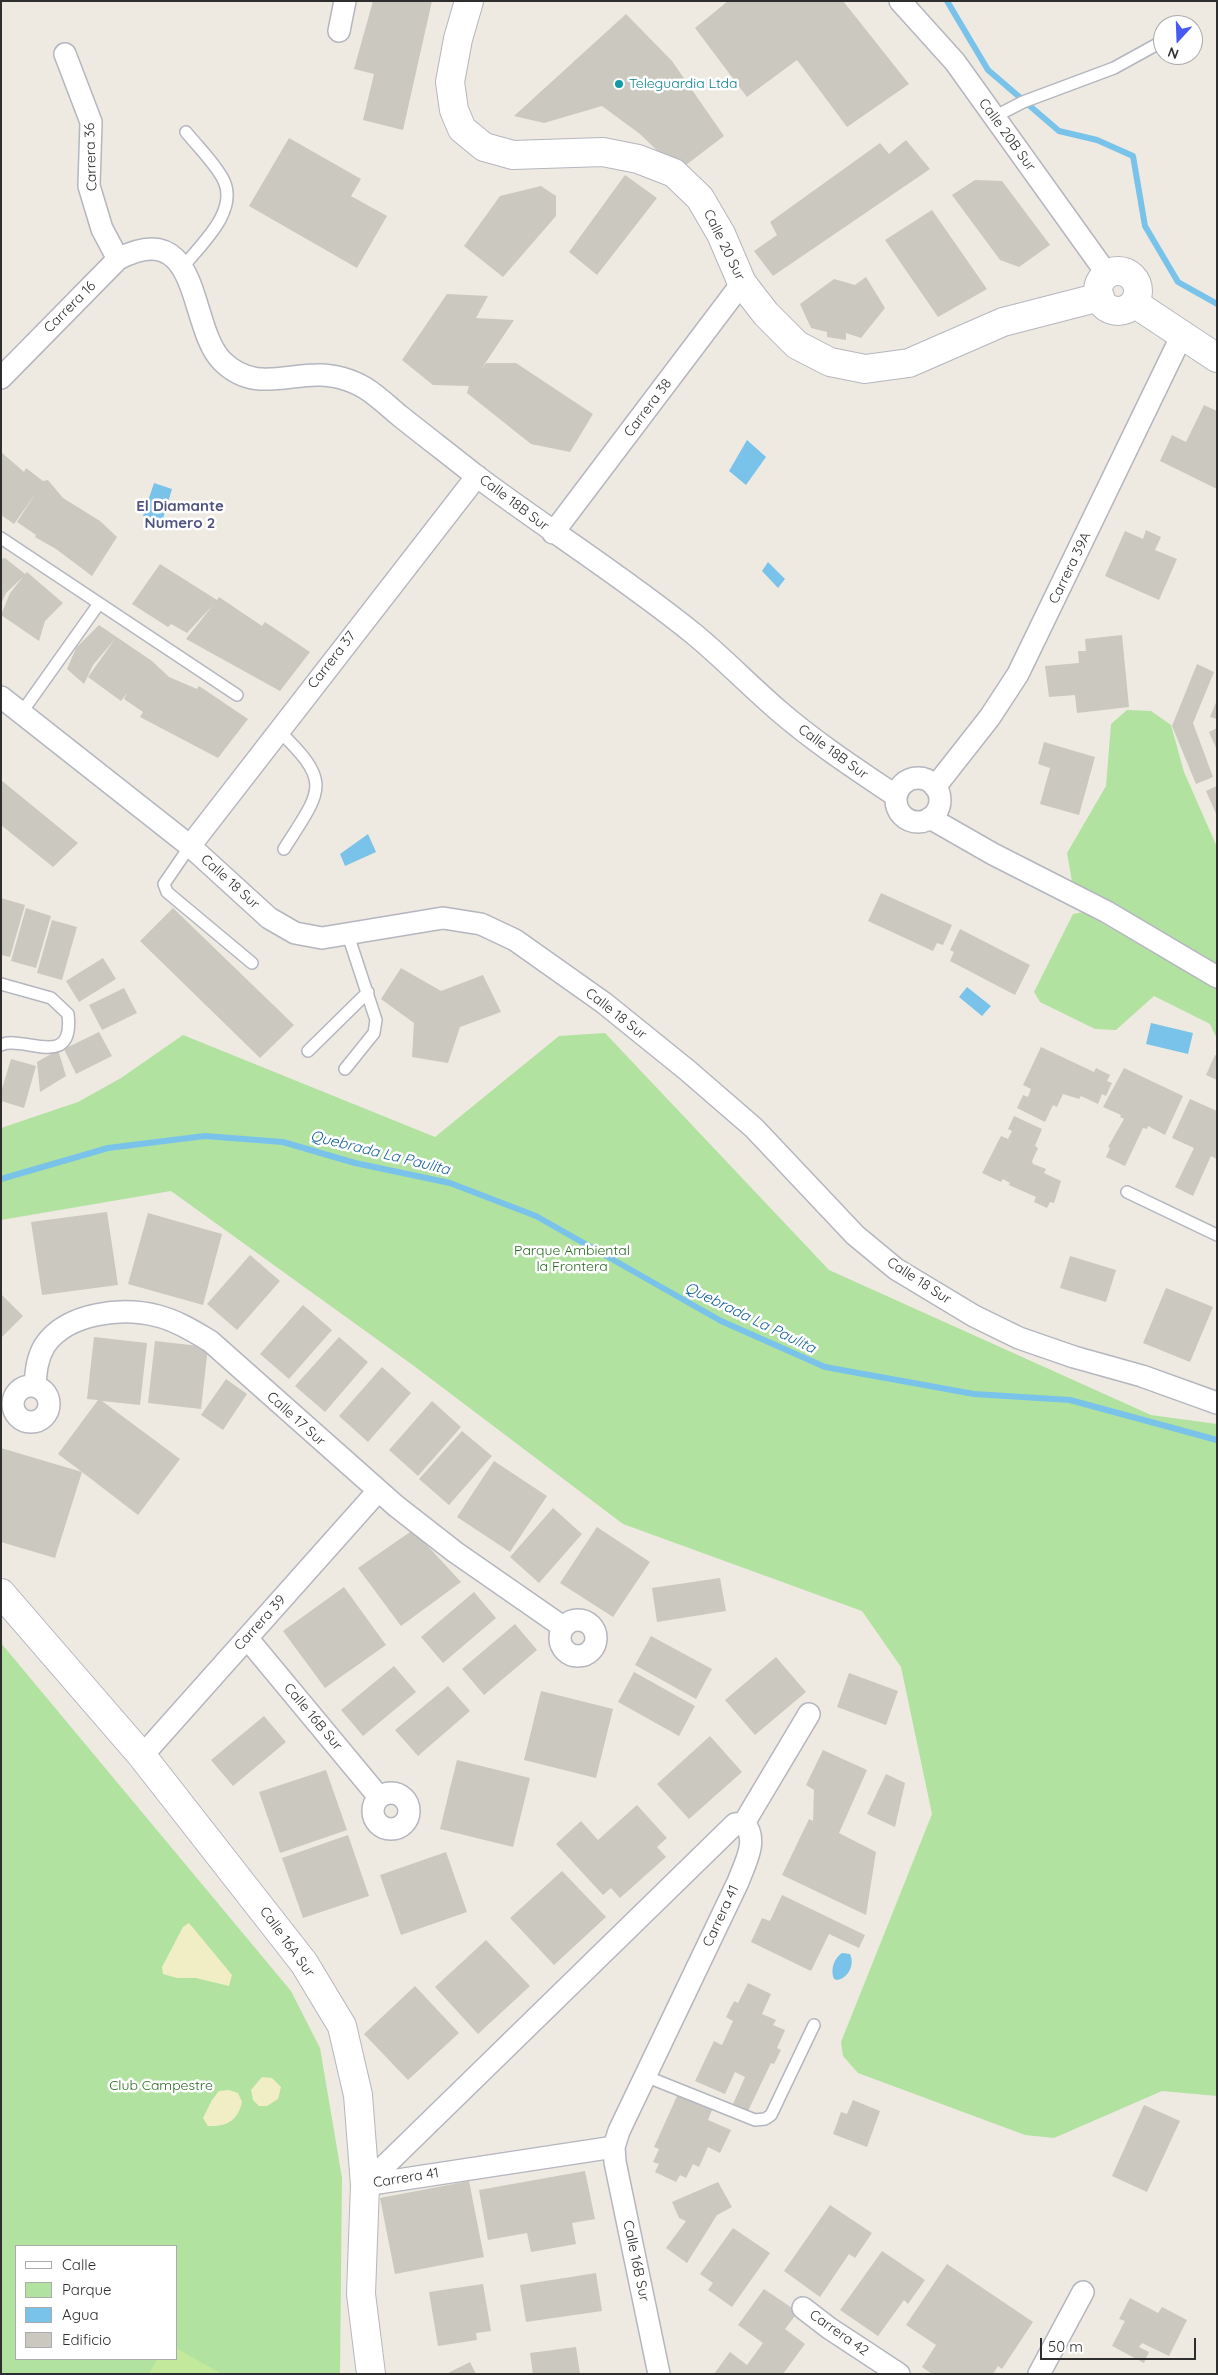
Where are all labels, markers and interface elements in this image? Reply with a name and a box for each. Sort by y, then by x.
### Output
north arrow [1153,15,1203,65]
text: N [1165,43,1181,63]
place label: Teleguardia Ltda [629,76,738,92]
marker: Teleguardia Ltda [613,78,625,90]
street label: Calle 20B Sur [975,95,1039,175]
street label: Carrera 36 [81,123,101,191]
street label: Calle 20 Sur [700,207,748,283]
street label: Carrera 16 [41,278,99,336]
street label: Carrera 38 [621,376,675,440]
street label: Calle 18B Sur [476,471,552,535]
district label: El Diamante Numero 2 [136,497,224,532]
street label: Carrera 39A [1045,529,1095,607]
street label: Carrera 37 [304,628,360,692]
street label: Calle 18B Sur [795,721,871,783]
street label: Calle 18 Sur [197,851,263,913]
street label: Calle 18 Sur [582,985,650,1043]
water label: Quebrada La Paulita [308,1127,452,1179]
park label: Parque Ambiental la Frontera [514,1243,630,1276]
street label: Calle 18 Sur [884,1254,954,1308]
water label: Quebrada La Paulita [682,1279,818,1357]
street label: Calle 17 Sur [263,1388,329,1450]
street label: Carrera 39 [231,1592,289,1654]
street label: Calle 16B Sur [280,1680,346,1754]
street label: Carrera 41 [699,1883,743,1949]
street label: Calle 16A Sur [256,1904,318,1980]
park label: Club Campestre [109,2078,213,2094]
street label: Carrera 41 [372,2165,440,2191]
street label: Calle 16B Sur [619,2219,653,2303]
legend [15,2245,178,2360]
text: Calle [62,2255,96,2274]
text: Parque [62,2280,112,2299]
text: Agua [62,2305,99,2324]
street label: Carrera 42 [806,2306,872,2360]
scale bar [1043,2328,1199,2360]
text: Edificio [62,2330,111,2349]
text: 50 m [1048,2337,1083,2356]

